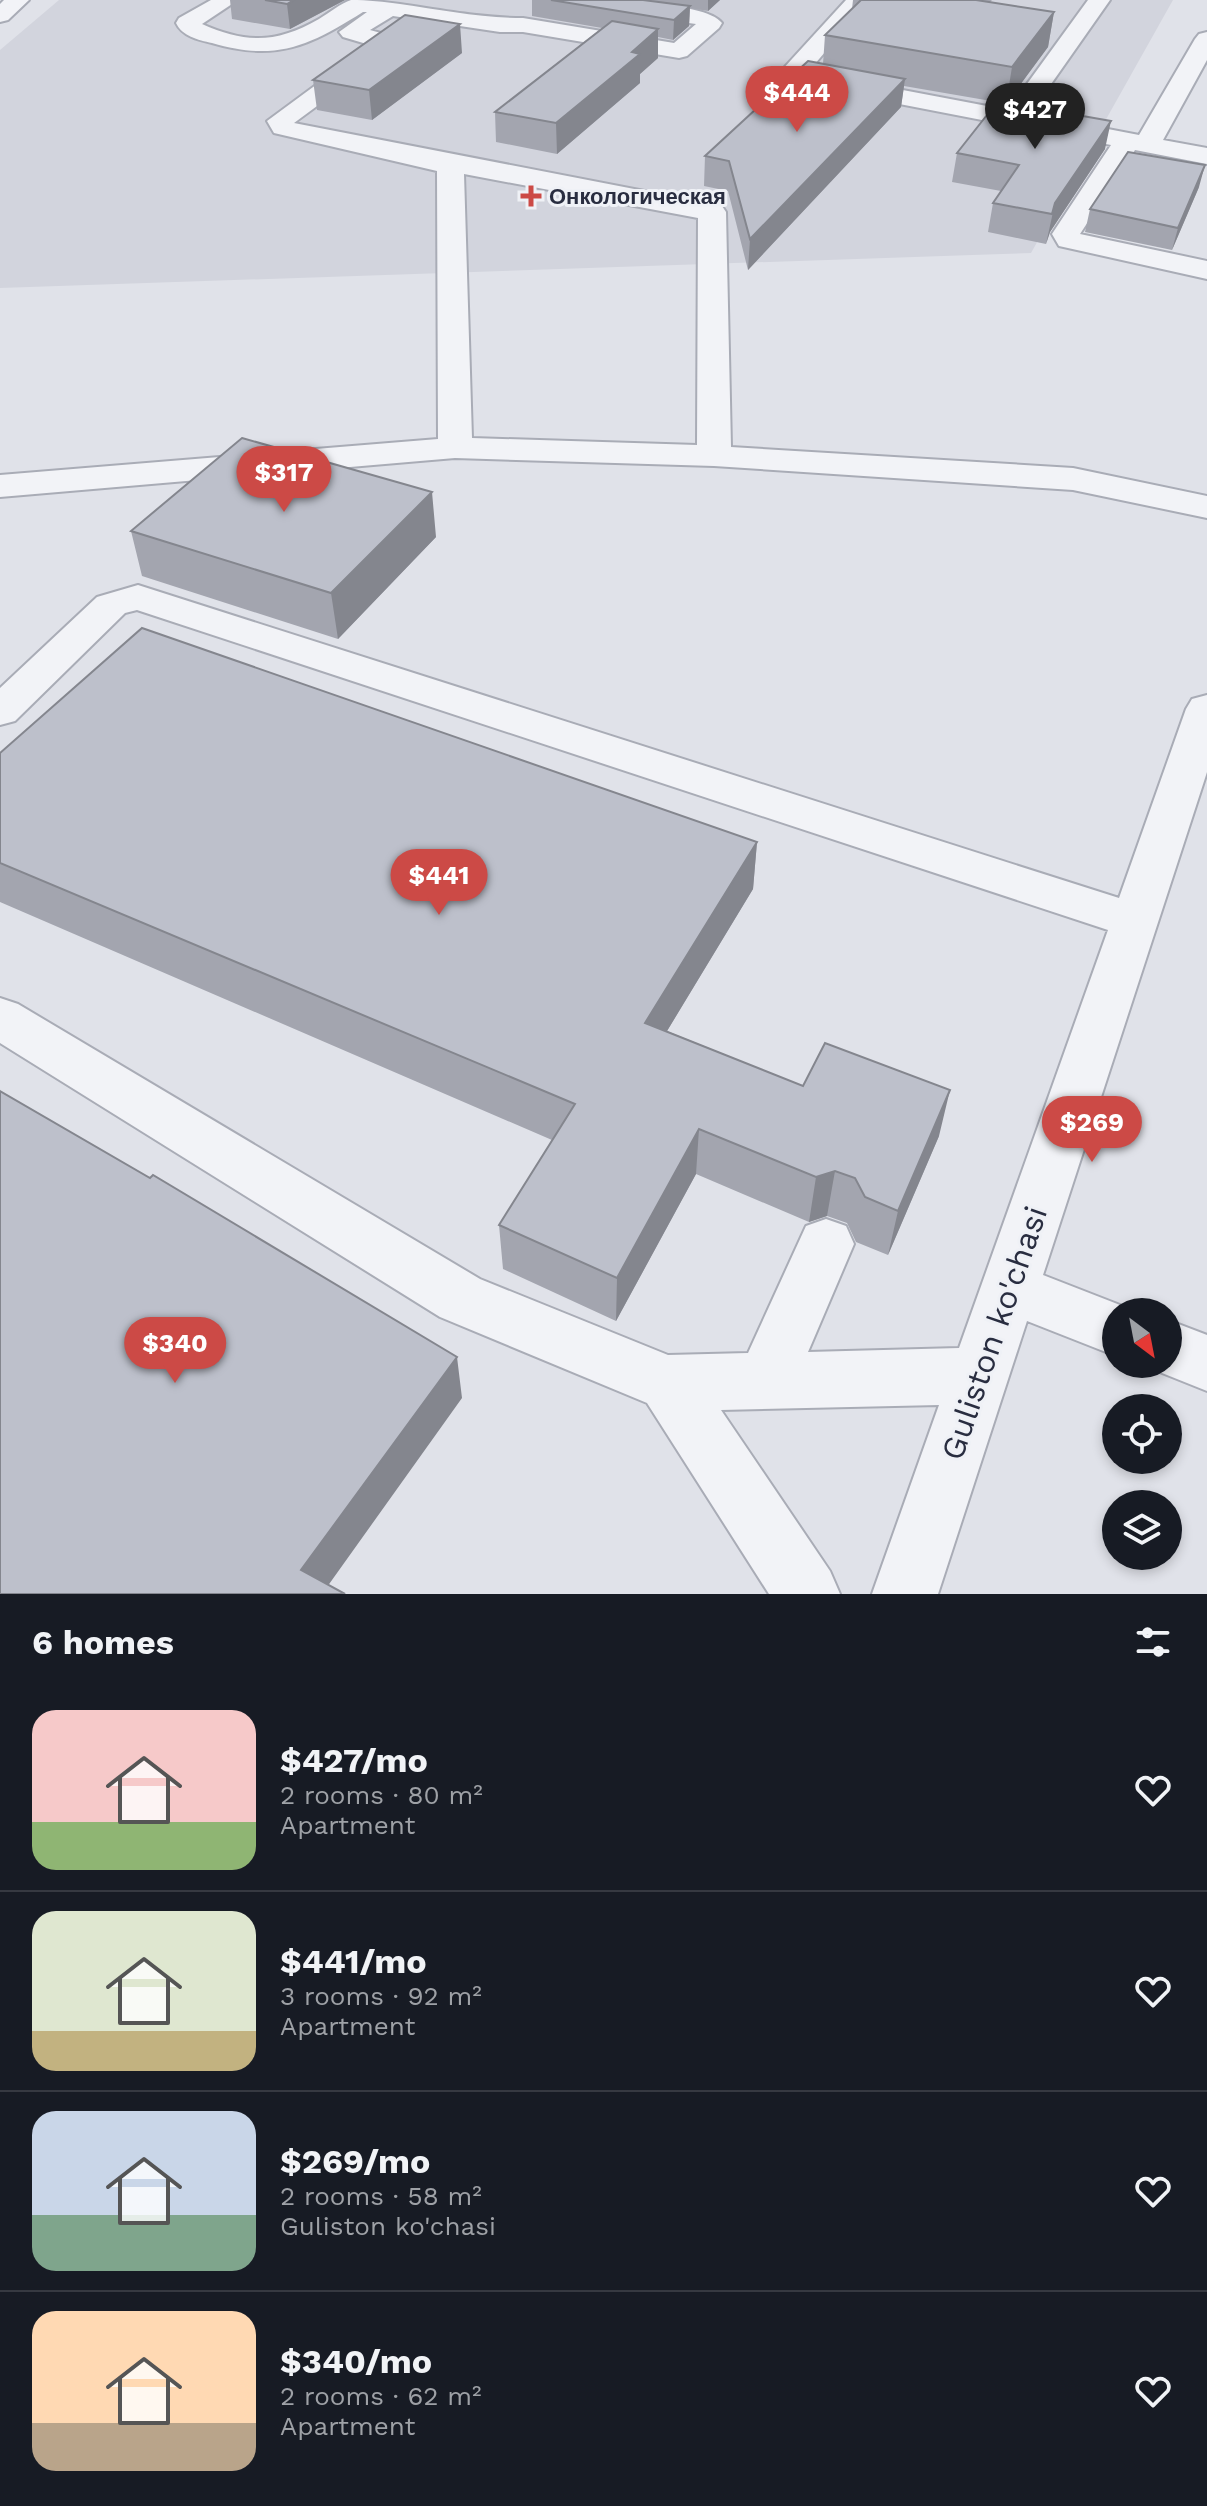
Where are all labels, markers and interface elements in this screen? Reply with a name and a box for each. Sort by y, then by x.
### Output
pin: $444 [750,66,844,134]
text: $444 [763,77,831,107]
pin: $427 [988,83,1082,151]
text: $427 [1003,94,1067,124]
place label: Онкологическая [549,184,726,209]
marker: Онкологическая [520,185,542,207]
pin: $317 [237,446,331,514]
text: $317 [254,457,314,487]
pin: $441 [392,849,486,917]
text: $441 [409,860,469,890]
pin: $269 [1045,1096,1139,1164]
text: $269 [1060,1107,1124,1137]
street label: Guliston ko'chasi [933,1201,1055,1465]
north arrow [1102,1298,1182,1378]
map controls [1102,1298,1182,1570]
pin: $340 [128,1317,222,1385]
text: $340 [142,1328,208,1358]
button: locate [1102,1394,1182,1474]
button: layers [1102,1490,1182,1570]
icon: filters [1131,1620,1175,1664]
text: 6 homes [32,1622,174,1662]
text: $427/mo [280,1740,428,1780]
icon: home [96,1742,192,1838]
icon: heart [1131,1768,1175,1812]
text: 2 rooms · 80 m² [280,1780,483,1810]
text: Apartment [280,1810,416,1840]
text: $441/mo [280,1941,427,1981]
icon: home [96,1943,192,2039]
icon: heart [1131,1969,1175,2013]
text: 3 rooms · 92 m² [280,1981,482,2011]
text: Apartment [280,2011,416,2041]
text: $269/mo [280,2141,430,2181]
icon: home [96,2143,192,2239]
icon: heart [1131,2169,1175,2213]
text: 2 rooms · 58 m² [280,2181,482,2211]
text: Guliston ko'chasi [280,2211,496,2241]
text: $340/mo [280,2341,432,2381]
icon: home [96,2343,192,2439]
icon: heart [1131,2369,1175,2413]
text: 2 rooms · 62 m² [280,2381,482,2411]
text: Apartment [280,2411,416,2441]

